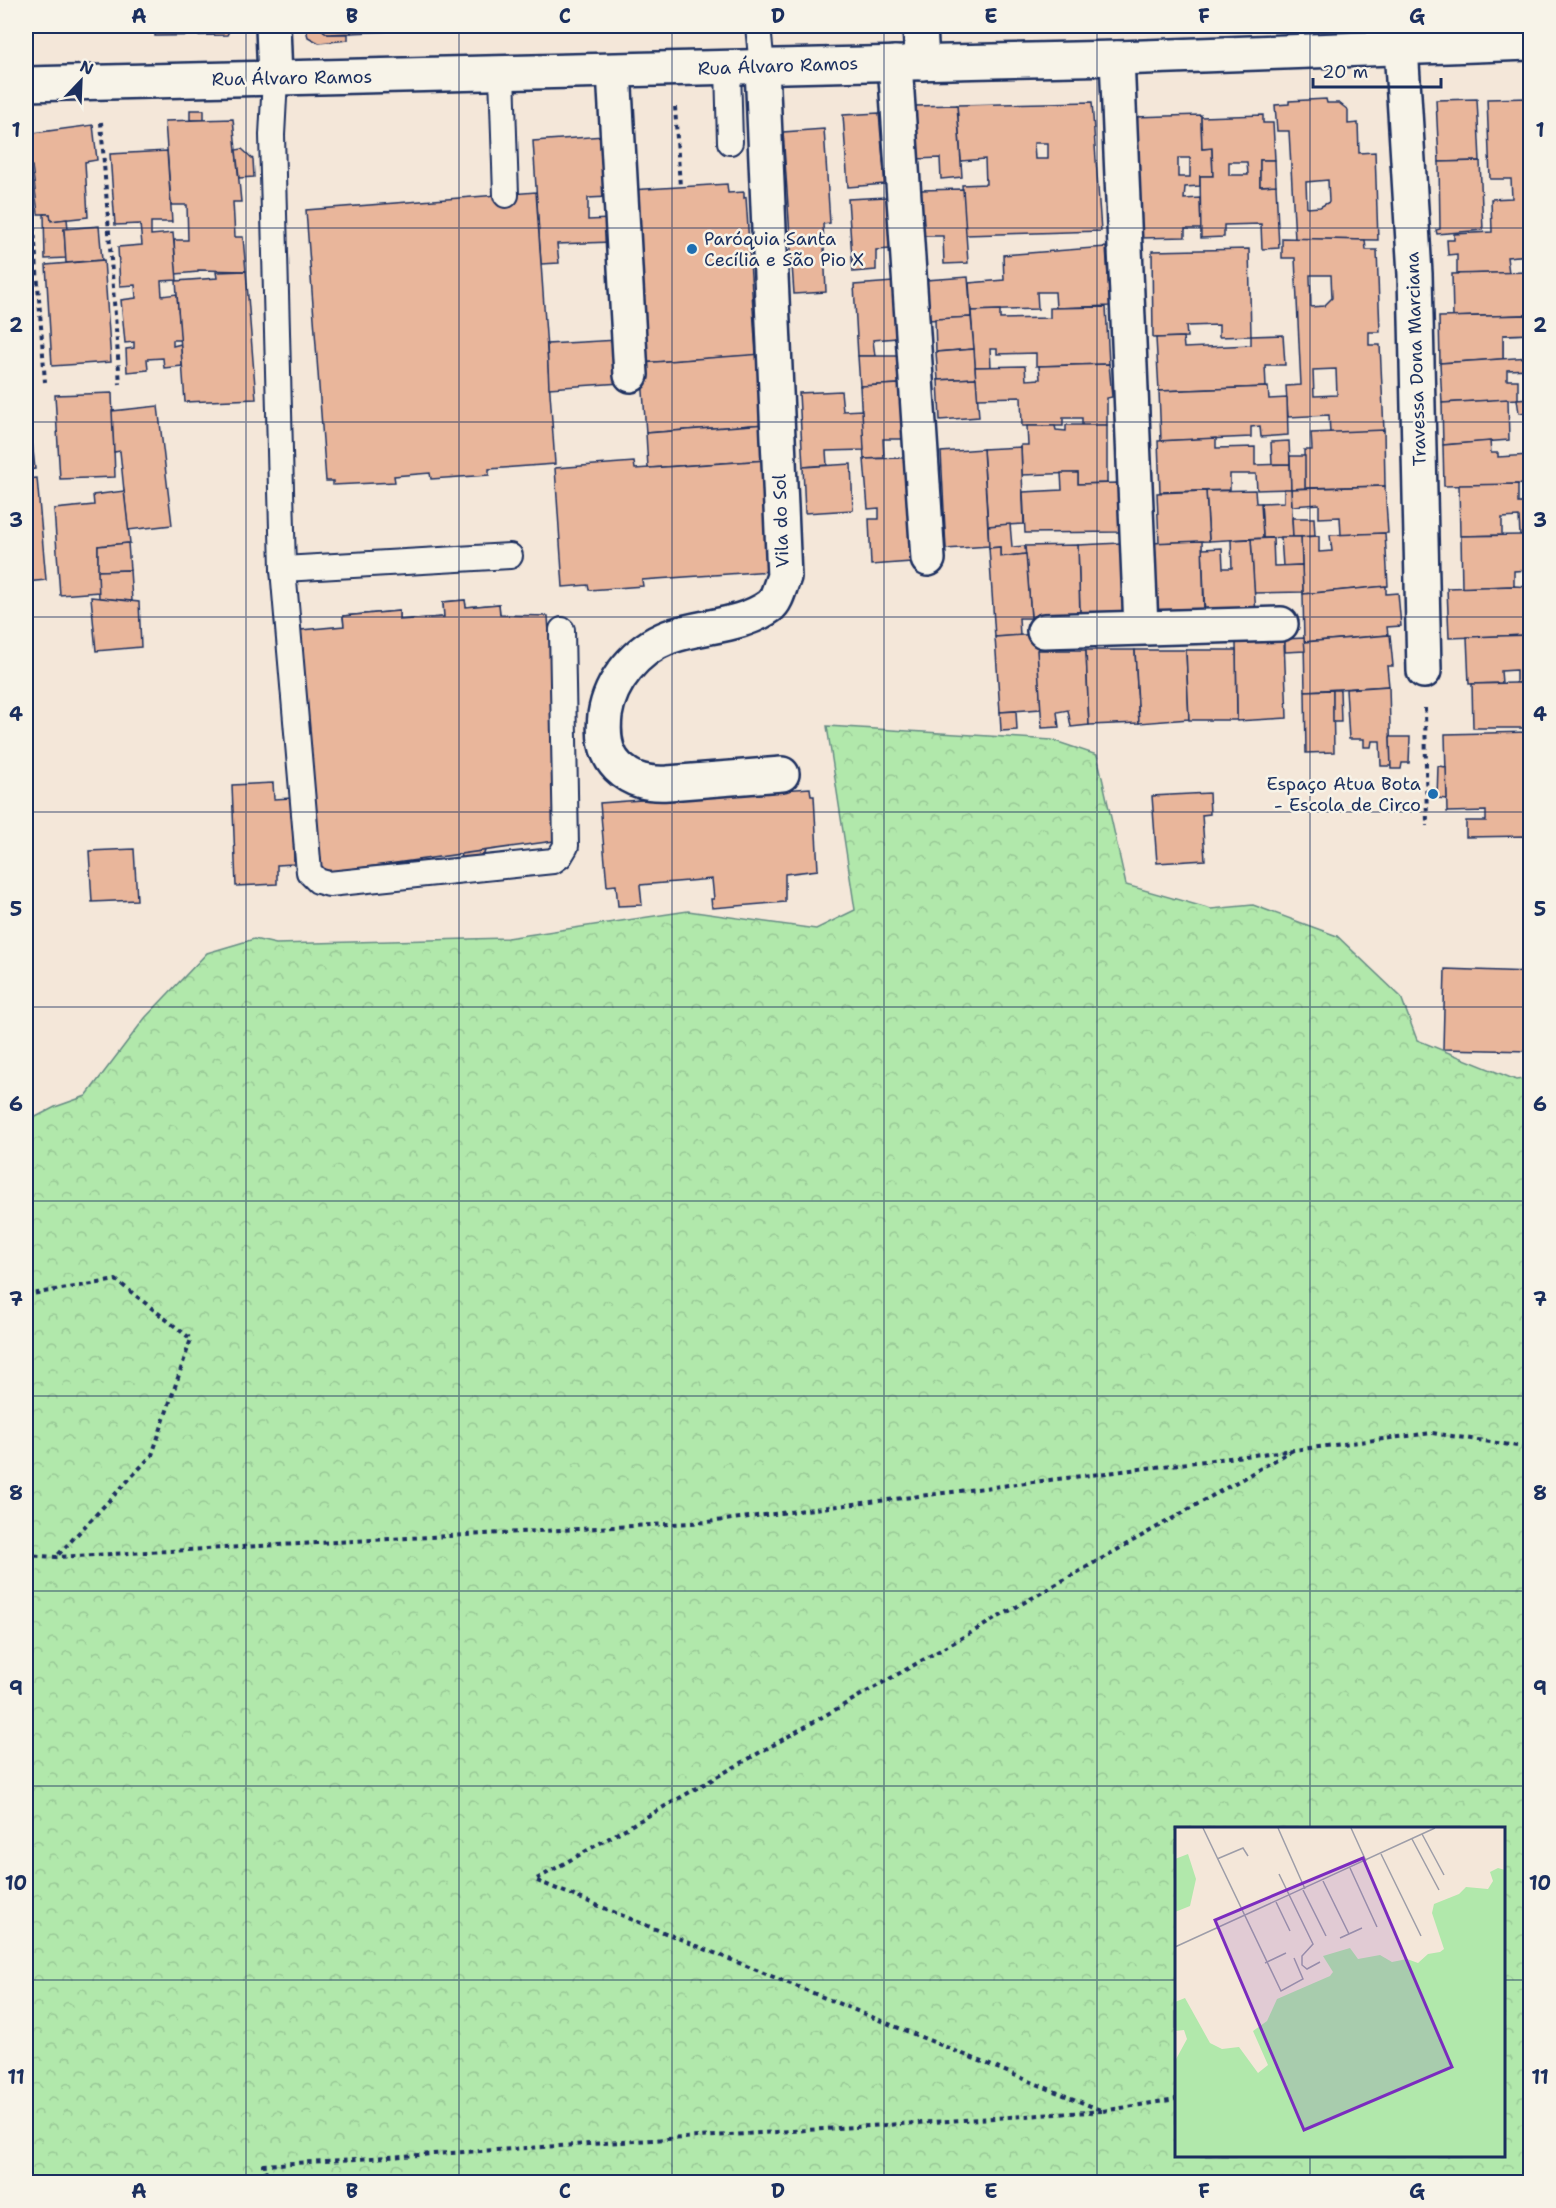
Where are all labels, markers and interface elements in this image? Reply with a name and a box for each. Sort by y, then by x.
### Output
text: A [131,3,147,29]
text: B [346,3,358,29]
text: C [559,3,571,29]
text: D [771,3,785,29]
text: E [984,3,998,29]
text: F [1198,3,1210,29]
text: G [1409,3,1425,29]
north arrow [51,51,111,111]
street label: Rua Álvaro Ramos [697,51,859,81]
scale bar [1313,51,1440,89]
text: N [77,56,97,80]
text: 20 m [1322,60,1368,84]
street label: Rua Álvaro Ramos [211,65,373,91]
text: 1 [11,117,21,143]
text: 1 [1535,117,1545,143]
place label: Paróquia Santa Cecília e São Pio X [704,227,864,272]
marker: Paróquia Santa Cecília e São Pio X [685,242,699,256]
street label: Travessa Dona Marciana [1400,251,1432,467]
text: 2 [9,312,23,338]
text: 2 [1533,312,1547,338]
street label: Vila do Sol [767,473,795,568]
text: 3 [9,507,23,533]
text: 3 [1533,507,1547,533]
text: 4 [9,701,23,727]
text: 4 [1533,701,1547,727]
place label: Espaço Atua Bota - Escola de Circo [1266,772,1421,817]
marker: Espaço Atua Bota - Escola de Circo [1426,787,1440,801]
text: 5 [10,896,22,922]
text: 5 [1534,896,1546,922]
text: 6 [9,1091,23,1117]
text: 6 [1533,1091,1547,1117]
text: 7 [9,1286,23,1312]
text: 7 [1533,1286,1547,1312]
text: 8 [9,1480,23,1506]
text: 8 [1533,1480,1547,1506]
text: 9 [9,1675,23,1701]
text: 9 [1533,1675,1547,1701]
inset map [1175,1827,1505,2157]
text: 10 [5,1870,27,1896]
text: 10 [1529,1870,1551,1896]
text: 11 [7,2064,25,2090]
text: 11 [1531,2064,1549,2090]
text: A [131,2178,147,2204]
text: B [346,2178,358,2204]
text: C [559,2178,571,2204]
text: D [771,2178,785,2204]
text: E [984,2178,998,2204]
text: F [1198,2178,1210,2204]
text: G [1409,2178,1425,2204]

